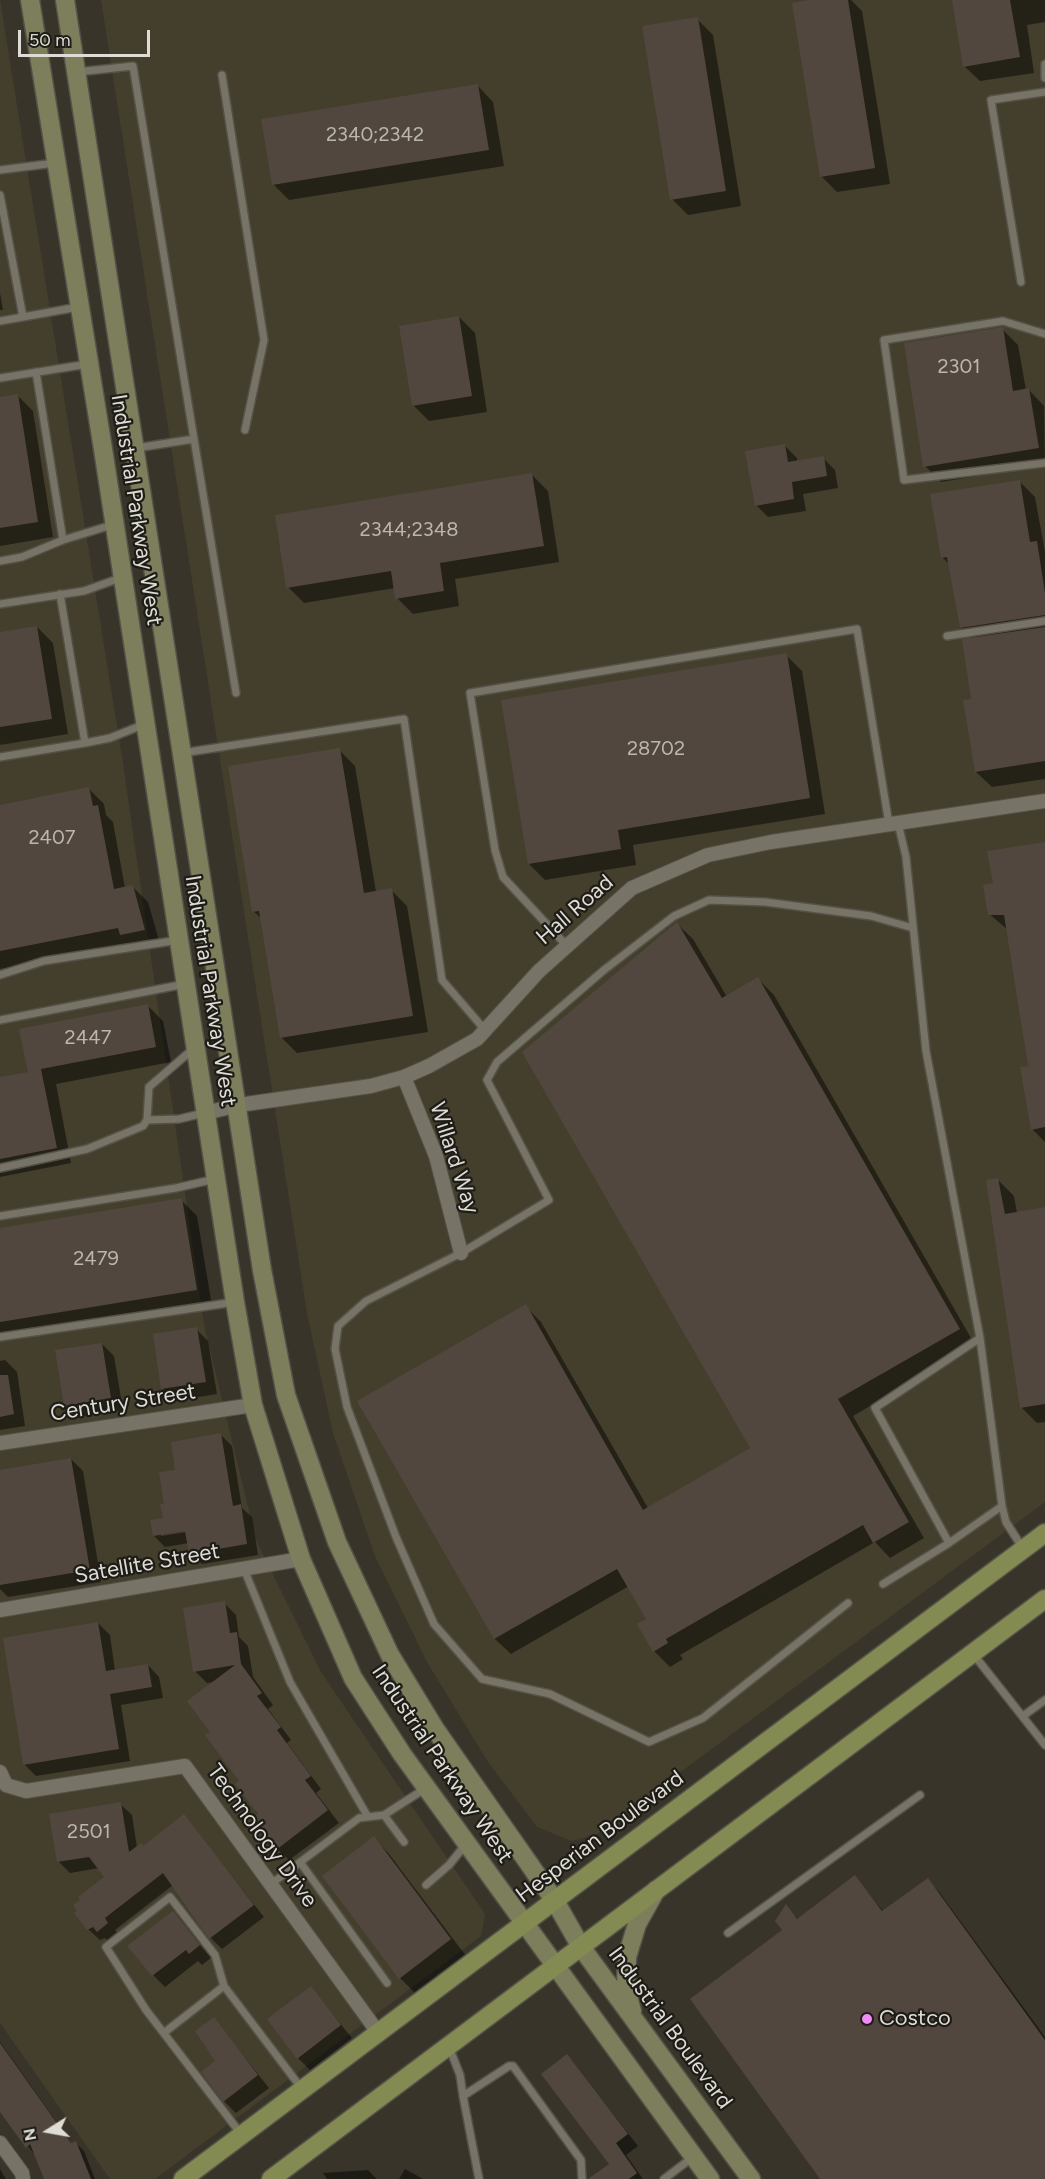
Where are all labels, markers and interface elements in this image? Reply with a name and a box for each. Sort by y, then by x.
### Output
scale bar [21,18,153,56]
text: 50 m [29,29,71,51]
house number: 2340;2342 [326,123,424,147]
house number: 2301 [937,355,981,379]
street label: Industrial Parkway West [105,393,167,627]
house number: 2344;2348 [360,518,458,542]
house number: 28702 [627,737,685,761]
house number: 2407 [28,826,76,850]
street label: Hall Road [531,869,619,951]
street label: Industrial Parkway West [179,874,241,1108]
house number: 2447 [65,1026,111,1050]
street label: Willard Way [424,1099,484,1217]
house number: 2479 [73,1247,119,1271]
street label: Century Street [48,1378,198,1428]
street label: Satellite Street [72,1538,222,1590]
street label: Industrial Parkway West [366,1660,518,1868]
street label: Technology Drive [201,1759,323,1913]
street label: Hesperian Boulevard [511,1765,689,1909]
house number: 2501 [67,1820,111,1844]
street label: Industrial Boulevard [602,1942,738,2114]
place label: Costco [879,2006,951,2032]
marker: Costco [860,2012,874,2026]
north arrow [18,2101,78,2161]
text: N [19,2127,40,2142]

